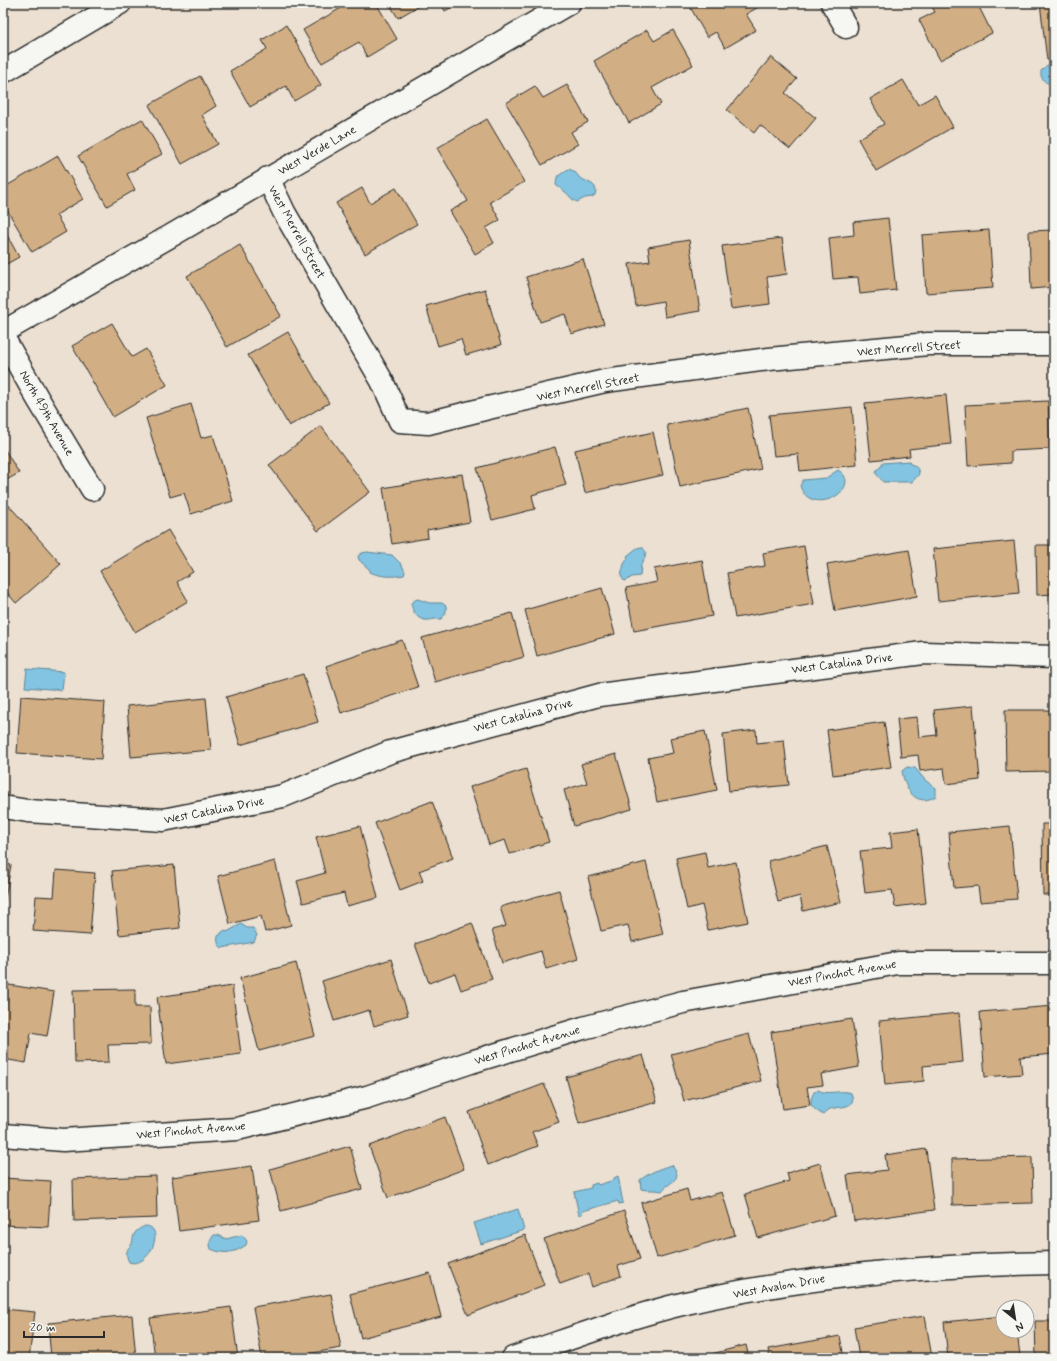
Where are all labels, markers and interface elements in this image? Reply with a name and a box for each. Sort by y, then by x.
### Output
street label: West Verde Lane [276,122,360,180]
street label: West Merrell Street [264,183,329,282]
street label: West Merrell Street [856,337,962,361]
street label: North 49th Avenue [15,368,77,459]
street label: West Merrell Street [535,370,641,406]
street label: West Catalina Drive [791,650,894,678]
street label: West Catalina Drive [472,695,575,737]
street label: West Catalina Drive [163,793,266,829]
street label: West Pinchot Avenue [787,957,898,991]
street label: West Pinchot Avenue [472,1022,582,1070]
street label: West Pinchot Avenue [136,1118,246,1144]
street label: West Avalon Drive [732,1271,826,1303]
north arrow [995,1299,1035,1339]
scale bar [24,1313,104,1339]
text: N [1013,1319,1026,1335]
text: 20 m [30,1320,56,1336]

